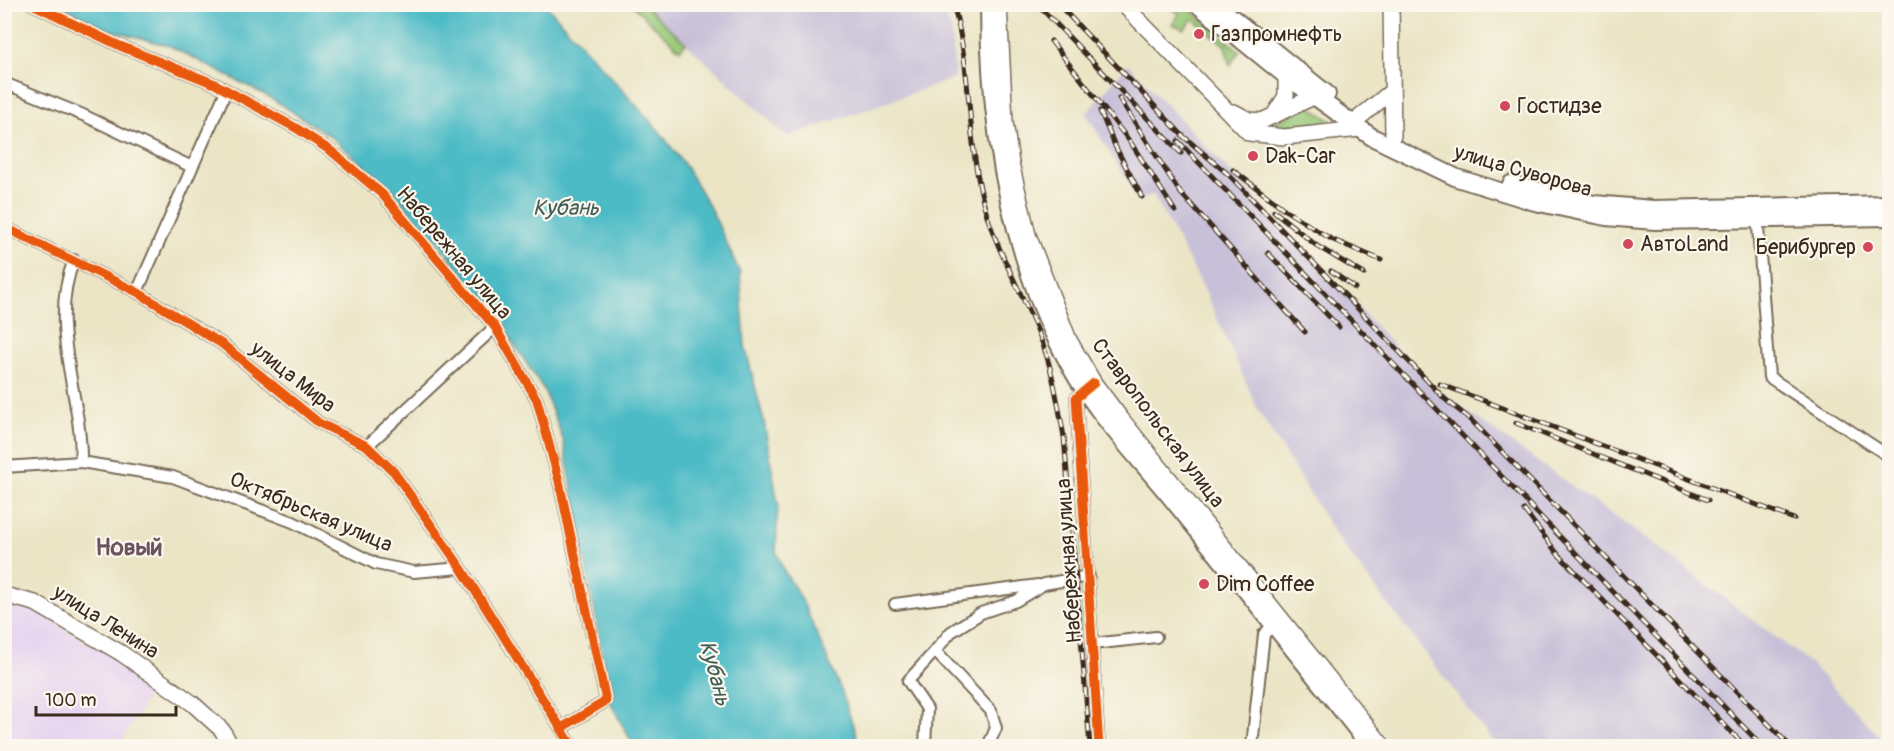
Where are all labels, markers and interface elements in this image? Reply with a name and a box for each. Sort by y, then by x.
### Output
place label: Газпромнефть [1211,21,1343,48]
marker: Газпромнефть [1192,27,1206,41]
place label: Гостидзе [1517,93,1602,120]
marker: Гостидзе [1498,99,1512,113]
street label: улица Суворова [1450,138,1595,204]
place label: Dak-Car [1265,143,1336,170]
marker: Dak-Car [1246,149,1260,163]
street label: Набережная улица [390,181,518,325]
water label: Кубань [533,194,600,222]
place label: АвтоLand [1640,231,1729,258]
place label: Берибургер [1755,234,1856,261]
marker: АвтоLand [1621,237,1635,251]
marker: Берибургер [1861,240,1875,254]
street label: Ставропольская улица [1085,333,1231,513]
street label: улица Мира [244,335,341,419]
street label: Октябрьская улица [226,466,396,558]
street label: Набережная улица [1050,478,1088,644]
district label: Новый [96,533,162,562]
place label: Dim Coffee [1216,571,1315,598]
marker: Dim Coffee [1197,577,1211,591]
street label: улица Ленина [47,578,164,665]
water label: Кубань [693,637,737,709]
scale bar [36,679,176,717]
text: 100 m [45,689,97,712]

